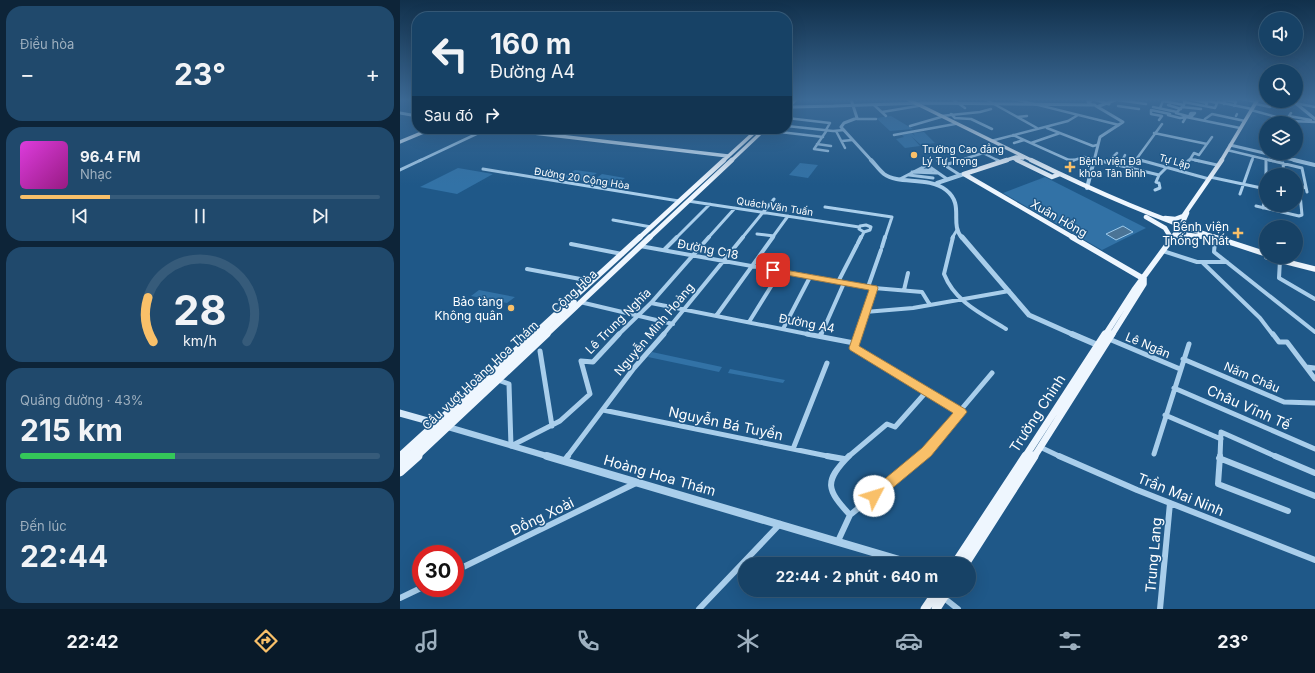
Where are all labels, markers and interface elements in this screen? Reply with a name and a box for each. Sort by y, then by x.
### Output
map controls [1259,12,1303,264]
button: sound [1259,12,1303,56]
text: 160 m [490,27,571,61]
icon: left [424,28,476,80]
text: Điều hòa [20,36,74,52]
text: 23° [174,56,226,92]
text: − [20,61,35,87]
text: + [365,61,380,87]
text: Đường A4 [490,61,575,82]
button: search [1259,64,1303,108]
icon: right [481,104,503,126]
text: Sau đó [424,106,473,125]
button: layers [1259,116,1303,160]
place label: Trường Cao đẳng Lý Tự Trọng [922,143,1004,167]
text: 96.4 FM [80,147,141,166]
marker: Trường Cao đẳng Lý Tự Trọng [909,150,919,160]
street label: Tự Lập [1158,151,1192,172]
place label: Bệnh viện Đa khoa Tân Bình [1079,155,1146,179]
marker: Bệnh viện Đa khoa Tân Bình [1064,161,1076,173]
street label: Đường 20 Cộng Hòa [533,165,631,191]
text: Nhạc [80,166,112,182]
button: + [1259,168,1303,212]
street label: Quách Văn Tuấn [736,194,814,218]
street label: Xuân Hồng [1028,196,1090,240]
icon: previous [69,205,91,227]
icon: pause [189,205,211,227]
icon: next [309,205,331,227]
place label: Bệnh viện Thống Nhất [1162,219,1229,248]
button: − [1259,220,1303,264]
marker: Bệnh viện Thống Nhất [1232,227,1244,239]
street label: Đường C18 [676,236,740,262]
pin [756,253,790,287]
icon: arrive [762,259,784,281]
street label: Cộng Hòa [548,266,600,316]
street label: Nguyễn Minh Hoàng [611,280,697,378]
text: 28 [173,285,227,335]
street label: Lê Trung Nghĩa [582,285,654,357]
place label: Bảo tàng Không quân [435,294,503,323]
marker: Bảo tàng Không quân [506,303,516,313]
street label: Đường A4 [778,310,837,336]
street label: Cầu vượt Hoàng Hoa Thám [419,317,541,433]
street label: Lê Ngân [1123,329,1173,361]
text: km/h [183,332,217,349]
street label: Năm Châu [1222,358,1282,396]
street label: Trường Chinh [1006,371,1068,455]
street label: Châu Vĩnh Tế [1204,381,1294,433]
text: Quãng đường · 43% [20,392,143,408]
street label: Nguyễn Bá Tuyển [667,403,785,443]
text: 215 km [20,412,123,448]
street label: Hoàng Hoa Thám [602,451,718,499]
street label: Trần Mai Ninh [1135,469,1227,519]
position arrow [853,475,895,517]
street label: Đồng Xoài [508,493,576,539]
street label: Trung Lang [1141,517,1165,593]
text: Đến lúc [20,518,67,534]
text: 22:44 [20,538,108,574]
speed limit sign: 30 [412,545,464,597]
text: 22:44 · 2 phút · 640 m [776,567,938,586]
icon: directions [252,627,280,655]
icon: music [413,627,441,655]
icon: phone [574,627,602,655]
icon: climate [734,627,762,655]
icon: car [895,627,923,655]
icon: filters [1056,627,1084,655]
text: 22:42 [66,631,119,652]
text: 23° [1217,631,1248,652]

